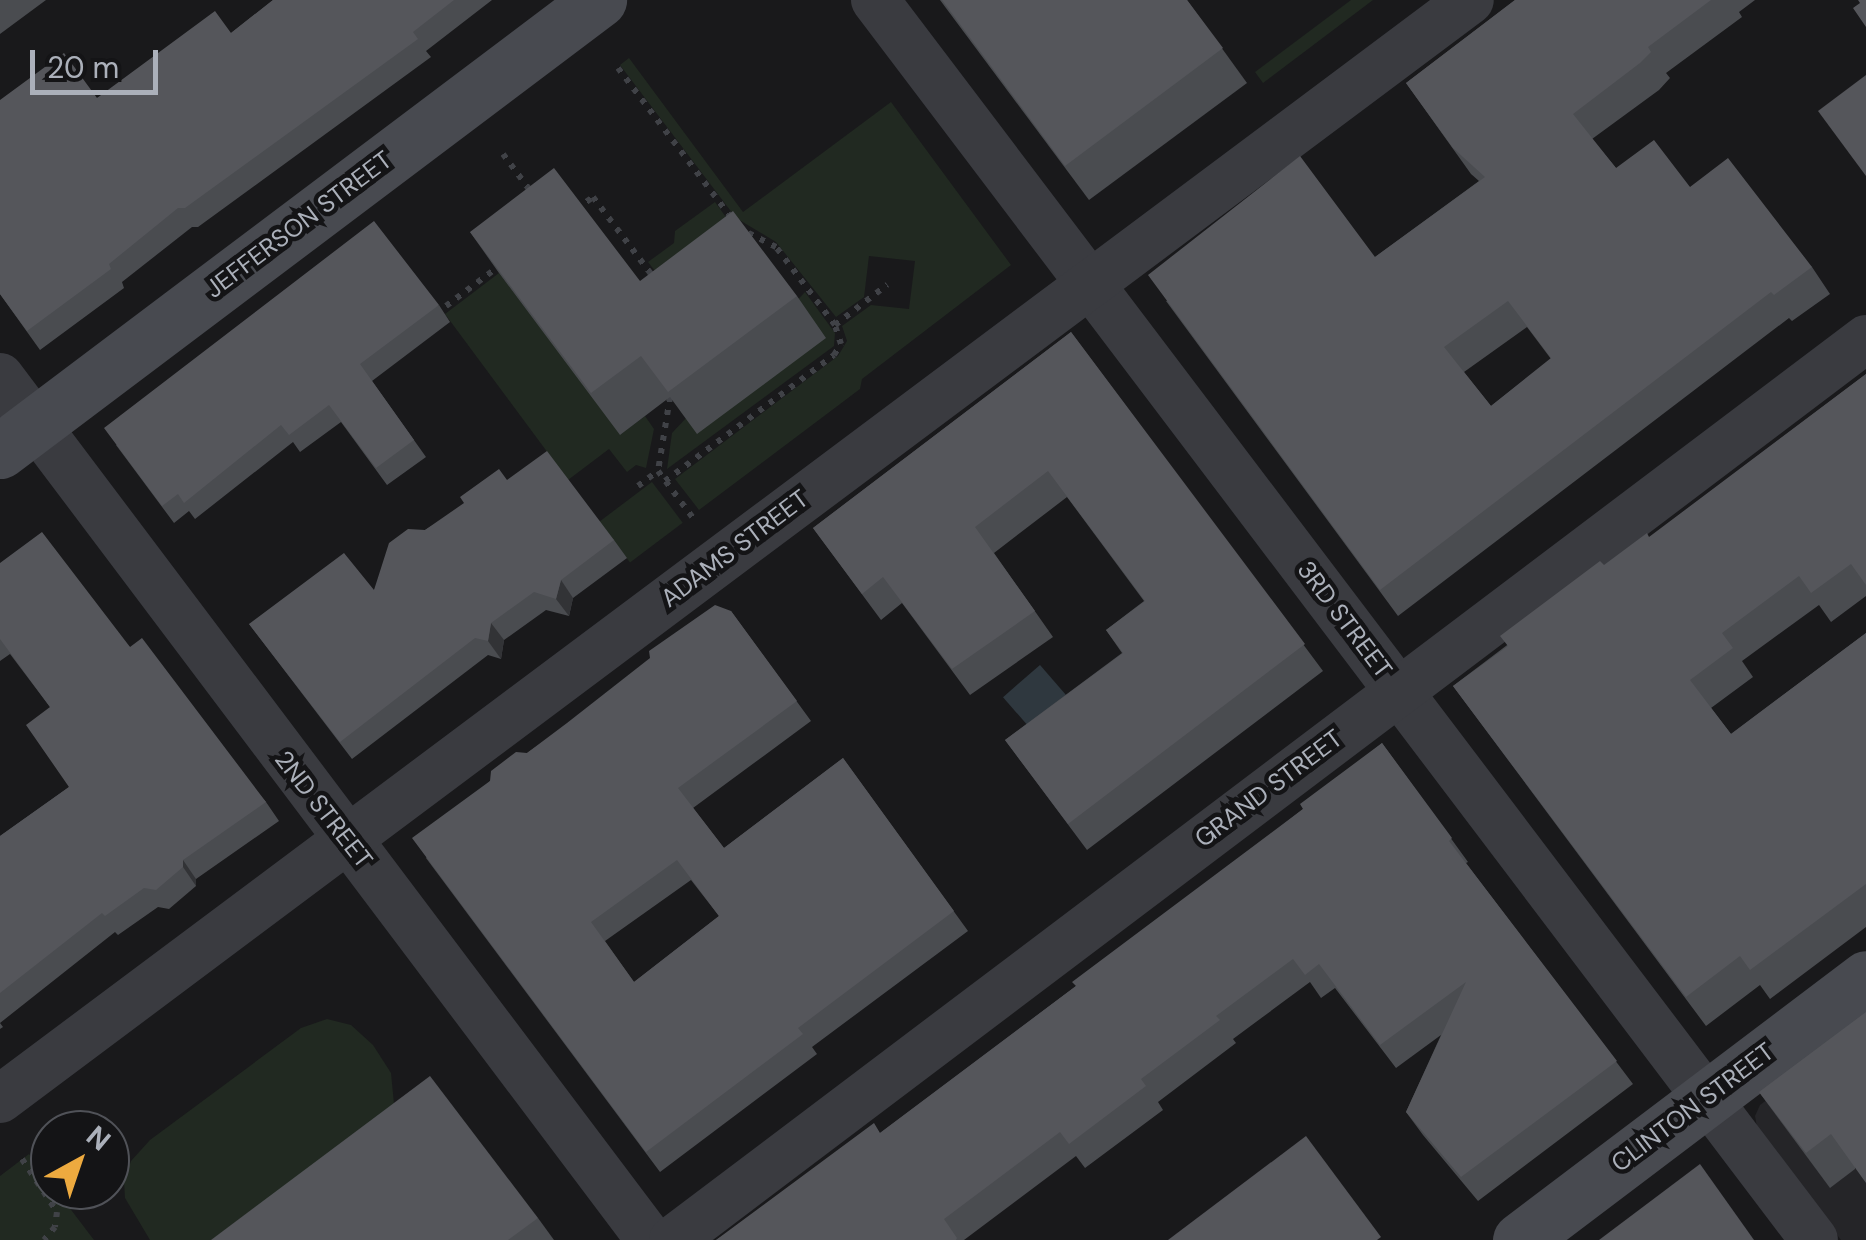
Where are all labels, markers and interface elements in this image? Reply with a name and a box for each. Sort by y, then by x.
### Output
scale bar [35,30,162,92]
text: 20 m [47,48,119,87]
street label: JEFFERSON STREET [200,145,398,305]
street label: ADAMS STREET [655,484,815,614]
street label: 3RD STREET [1290,556,1398,684]
street label: GRAND STREET [1189,724,1349,854]
street label: 2ND STREET [268,745,378,875]
street label: CLINTON STREET [1606,1037,1780,1179]
north arrow [30,1110,130,1210]
text: N [79,1117,118,1159]

